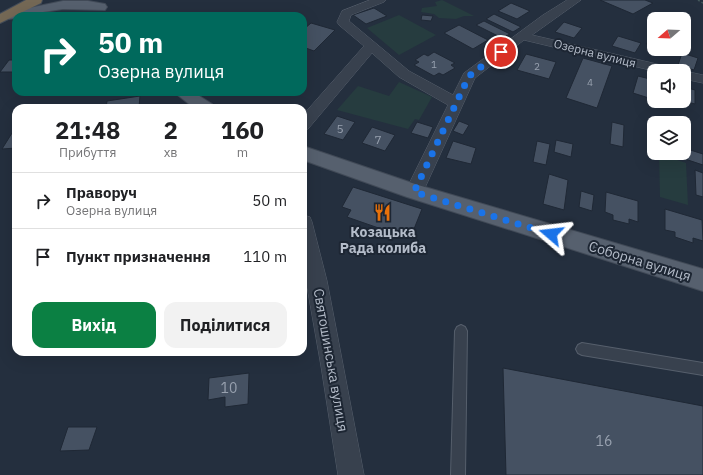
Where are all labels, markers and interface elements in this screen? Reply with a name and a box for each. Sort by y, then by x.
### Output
north arrow [647,12,691,56]
map controls [647,12,691,160]
text: 50 m [98,24,163,61]
icon: right [32,28,84,80]
pin [484,35,518,69]
street label: Озерна вулиця [552,36,638,70]
icon: arrive [490,41,512,63]
house number: 1 [431,58,437,71]
text: Озерна вулиця [98,60,224,83]
house number: 2 [534,60,540,73]
button: sound [647,64,691,108]
house number: 4 [587,76,593,89]
text: 21:48 [55,114,120,146]
text: 2 [163,114,178,146]
text: 160 [221,114,264,146]
button: layers [647,116,691,160]
house number: 5 [336,121,344,136]
house number: 7 [374,132,382,147]
text: Прибуття [59,144,116,161]
text: хв [164,144,178,161]
text: m [237,144,248,161]
text: Праворуч [66,183,137,202]
icon: right [32,190,54,212]
text: 50 m [252,191,287,210]
text: Озерна вулиця [66,202,157,219]
restaurant icon: Козацька Рада колиба [373,202,393,222]
position arrow [530,213,572,255]
place label: Козацька Рада колиба [340,223,426,257]
street label: Соборна вулиця [587,237,693,285]
icon: arrive [32,246,54,268]
text: Пункт призначення [66,247,211,266]
text: 110 m [243,247,287,266]
street label: Святошинська вулиця [310,287,352,433]
button: Вихід [32,302,156,348]
button: Поділитися [164,302,287,348]
house number: 10 [221,379,237,397]
house number: 16 [596,432,612,450]

